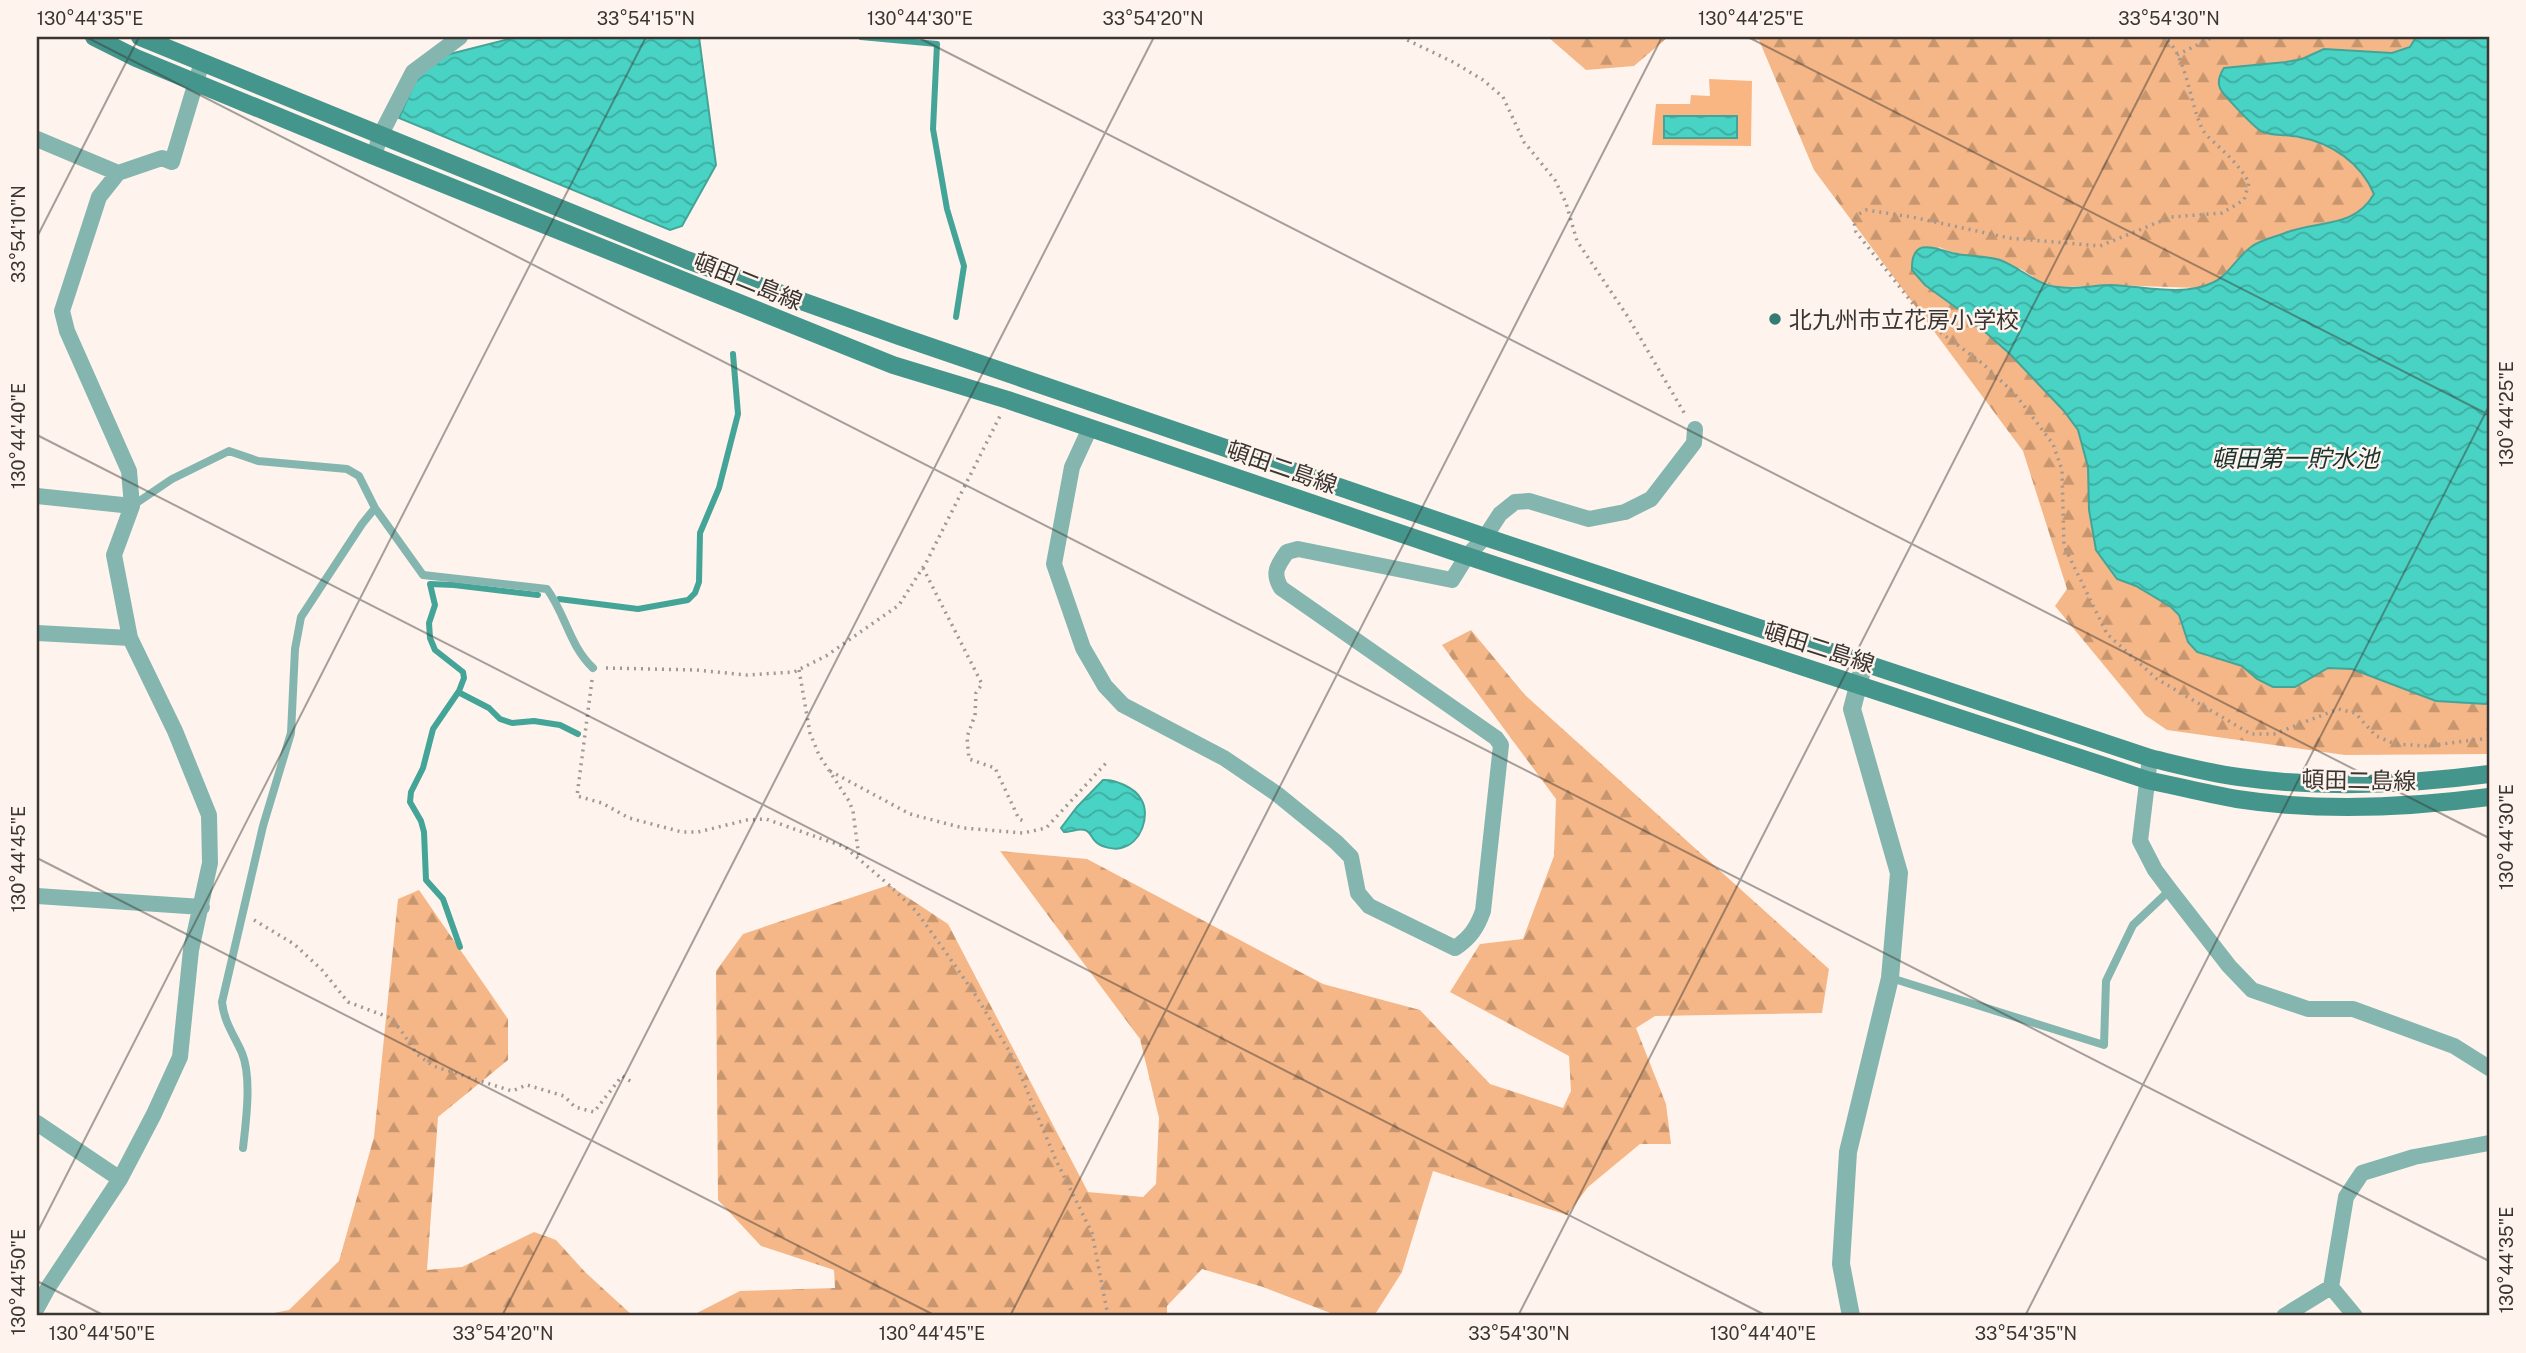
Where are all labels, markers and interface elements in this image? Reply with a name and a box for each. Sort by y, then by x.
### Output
text: 130°44'35"E [37,8,143,29]
text: 33°54'15"N [597,8,695,29]
text: 130°44'30"E [867,8,973,29]
text: 33°54'20"N [1102,8,1204,29]
text: 130°44'25"E [1698,8,1804,29]
text: 33°54'30"N [2118,8,2220,29]
text: 33°54'10"N [8,185,29,283]
street label: 頓田二島線 [690,247,806,315]
place label: 北九州市立花房小学校 [1789,306,2019,333]
marker: 北九州市立花房小学校 [1767,311,1783,327]
text: 130°44'25"E [2496,361,2517,467]
text: 130°44'40"E [8,383,29,489]
street label: 頓田二島線 [1223,436,1341,498]
water label: 頓田第一貯水池 [2211,444,2381,472]
street label: 頓田二島線 [1760,616,1878,678]
street label: 頓田二島線 [2301,765,2417,795]
text: 130°44'30"E [2496,784,2517,890]
text: 130°44'45"E [8,806,29,912]
text: 130°44'35"E [2496,1207,2517,1313]
text: 130°44'50"E [8,1229,29,1335]
text: 130°44'50"E [49,1323,155,1344]
text: 33°54'20"N [452,1323,554,1344]
text: 130°44'45"E [879,1323,985,1344]
text: 33°54'30"N [1468,1323,1570,1344]
text: 130°44'40"E [1710,1323,1816,1344]
text: 33°54'35"N [1975,1323,2077,1344]

